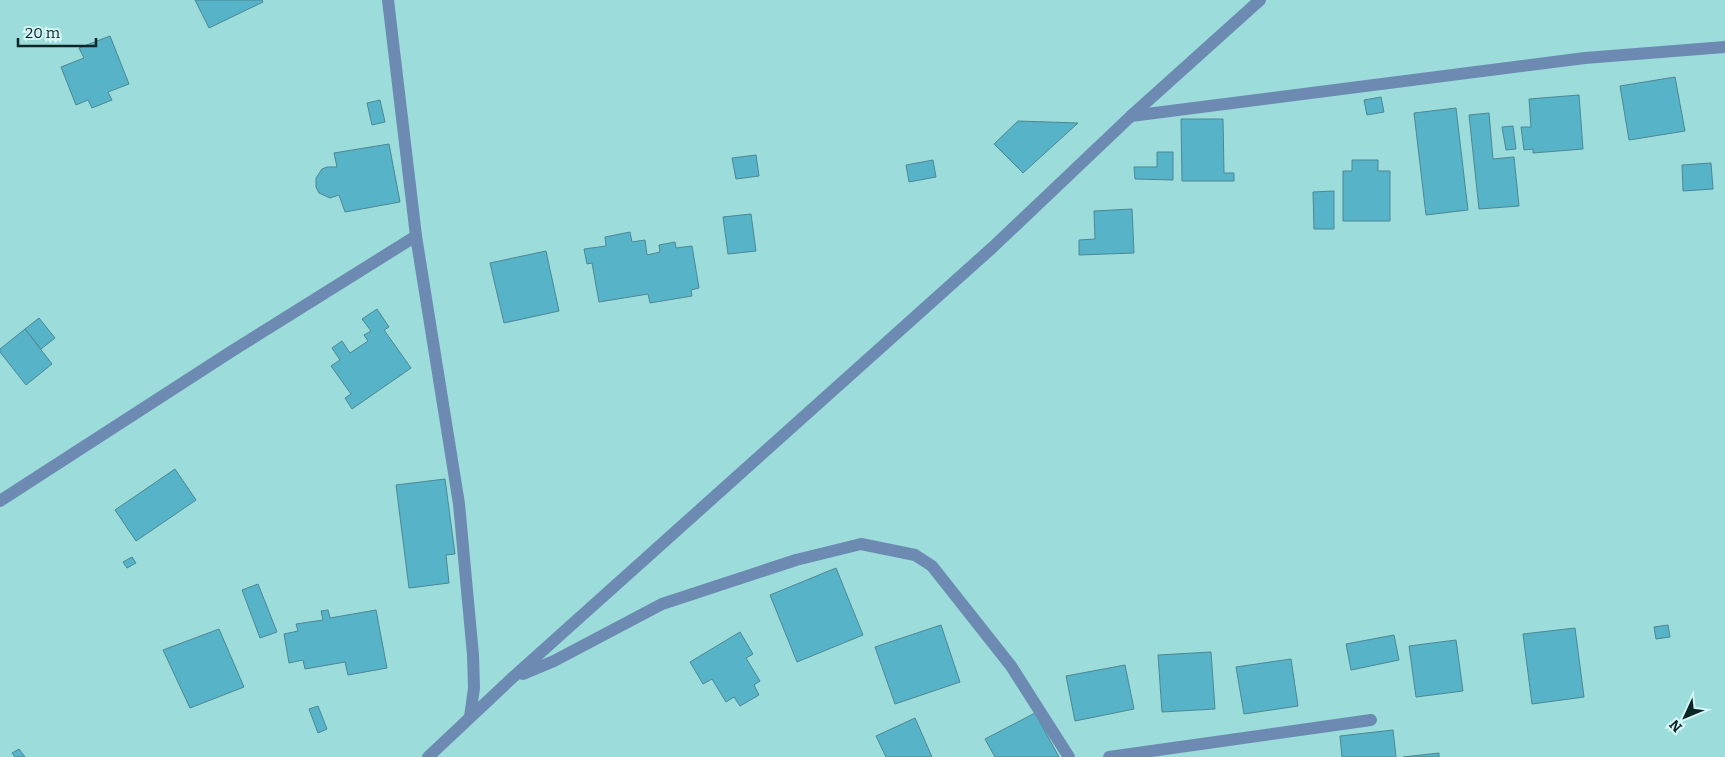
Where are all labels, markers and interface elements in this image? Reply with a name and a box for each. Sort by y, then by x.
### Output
scale bar [18,15,95,47]
text: 20 m [25,24,61,42]
north arrow [1660,692,1710,742]
text: N [1666,716,1686,735]

